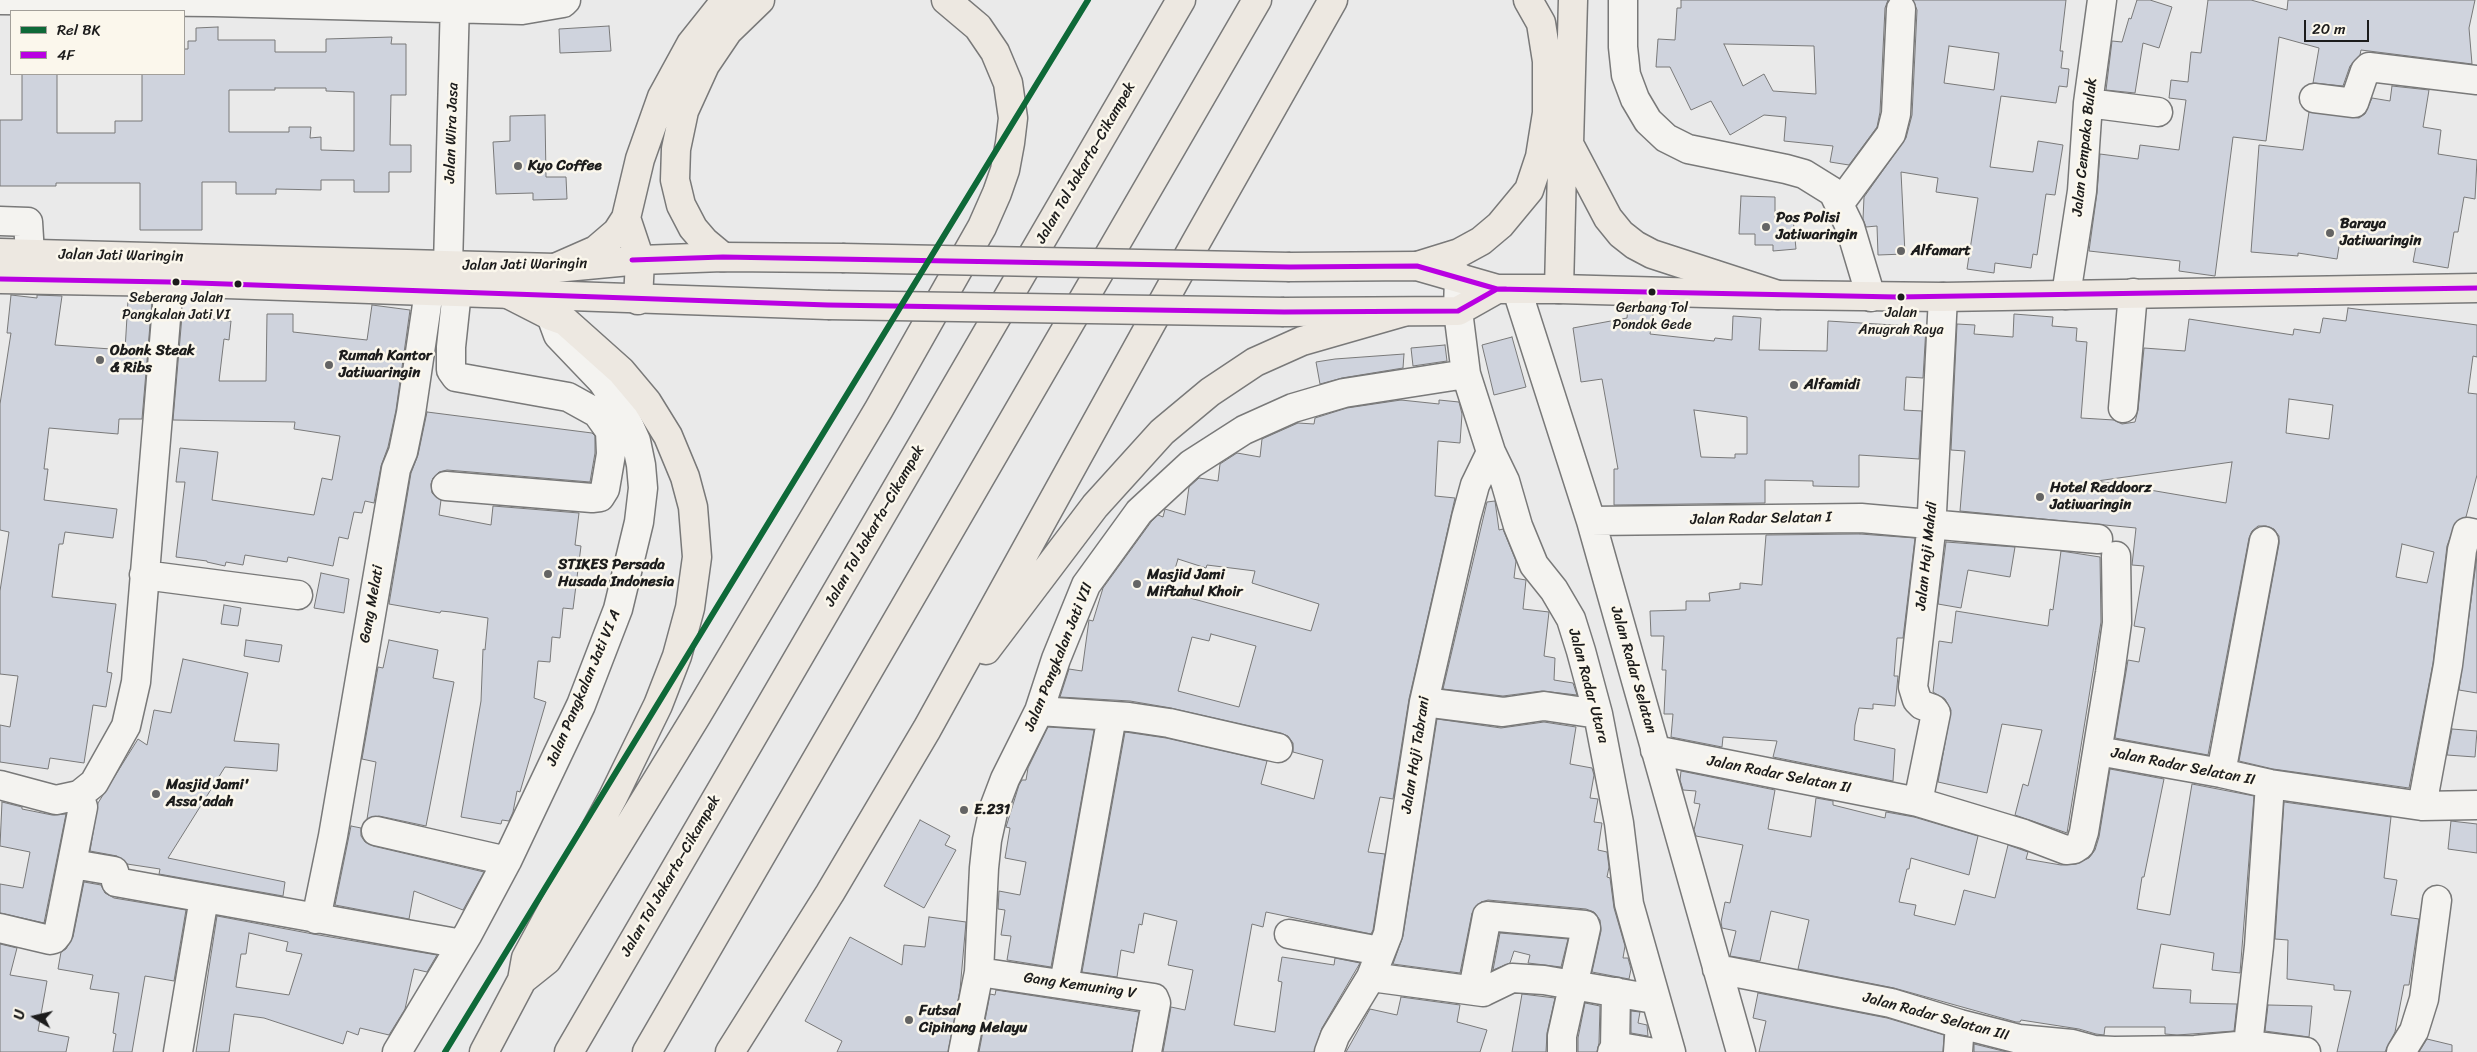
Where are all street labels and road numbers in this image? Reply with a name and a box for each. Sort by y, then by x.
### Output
street label: Jalan Cempaka Bulak [2069,77,2101,217]
street label: Jalan Tol Jakarta–Cikampek [1032,79,1140,247]
street label: Jalan Wira Jasa [441,82,463,184]
street label: Jalan Jati Waringin [58,246,184,266]
street label: Jalan Jati Waringin [462,255,588,275]
street label: Jalan Tol Jakarta–Cikampek [821,442,929,610]
street label: Jalan Haji Mahdi [1912,501,1942,611]
street label: Jalan Radar Selatan I [1690,509,1832,529]
street label: Gang Melati [356,564,388,644]
street label: Jalan Pangkalan Jati VII [1021,580,1097,734]
street label: Jalan Radar Selatan [1606,604,1660,736]
street label: Jalan Pangkalan Jati VI A [543,607,625,769]
street label: Jalan Radar Utara [1564,627,1612,745]
street label: Jalan Haji Tabrani [1398,695,1434,815]
street label: Jalan Radar Selatan II [2110,744,2256,790]
street label: Jalan Radar Selatan II [1706,752,1852,798]
street label: Jalan Tol Jakarta–Cikampek [617,792,725,960]
street label: Gang Kemuning V [1023,969,1137,1003]
street label: Jalan Radar Selatan III [1861,989,2011,1045]

